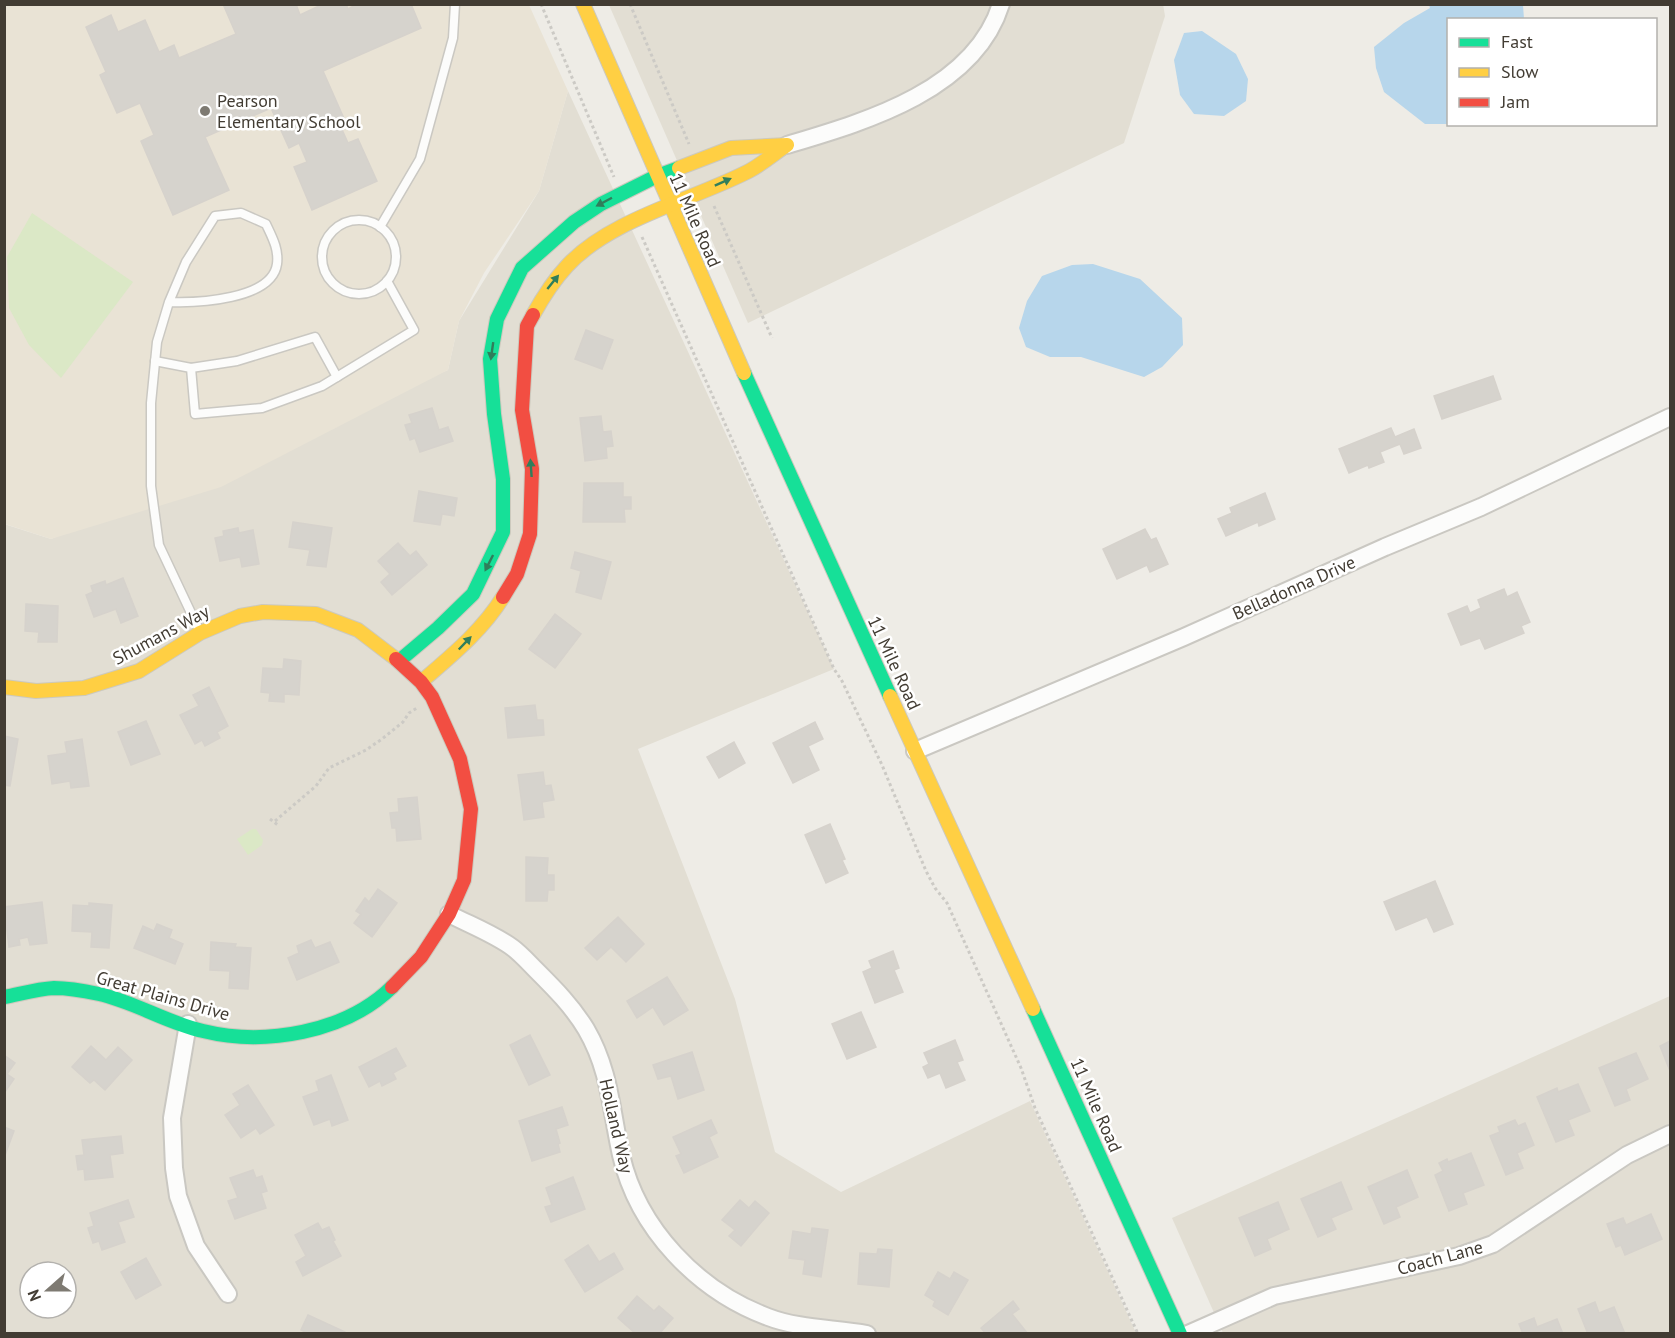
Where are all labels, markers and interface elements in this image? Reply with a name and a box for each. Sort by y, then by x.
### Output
legend [1447,18,1657,126]
text: Fast [1501,30,1533,53]
text: Slow [1501,60,1539,83]
place label: Pearson Elementary School [217,89,361,133]
text: Jam [1500,90,1530,113]
marker: Pearson Elementary School [198,104,212,118]
street label: 11 Mile Road [664,169,726,271]
one-way arrow [714,177,731,186]
one-way arrow [596,197,613,207]
one-way arrow [547,274,560,290]
one-way arrow [487,342,496,361]
one-way arrow [526,459,536,478]
street label: Belladonna Drive [1229,550,1359,625]
one-way arrow [484,555,494,572]
street label: Shumans Way [109,599,214,670]
street label: 11 Mile Road [863,612,926,713]
one-way arrow [457,637,471,651]
street label: Great Plains Drive [94,965,233,1026]
street label: 11 Mile Road [1065,1054,1127,1156]
street label: Holland Way [594,1076,639,1176]
street label: Coach Lane [1394,1235,1485,1280]
north arrow [18,1260,78,1320]
text: N [23,1287,45,1304]

